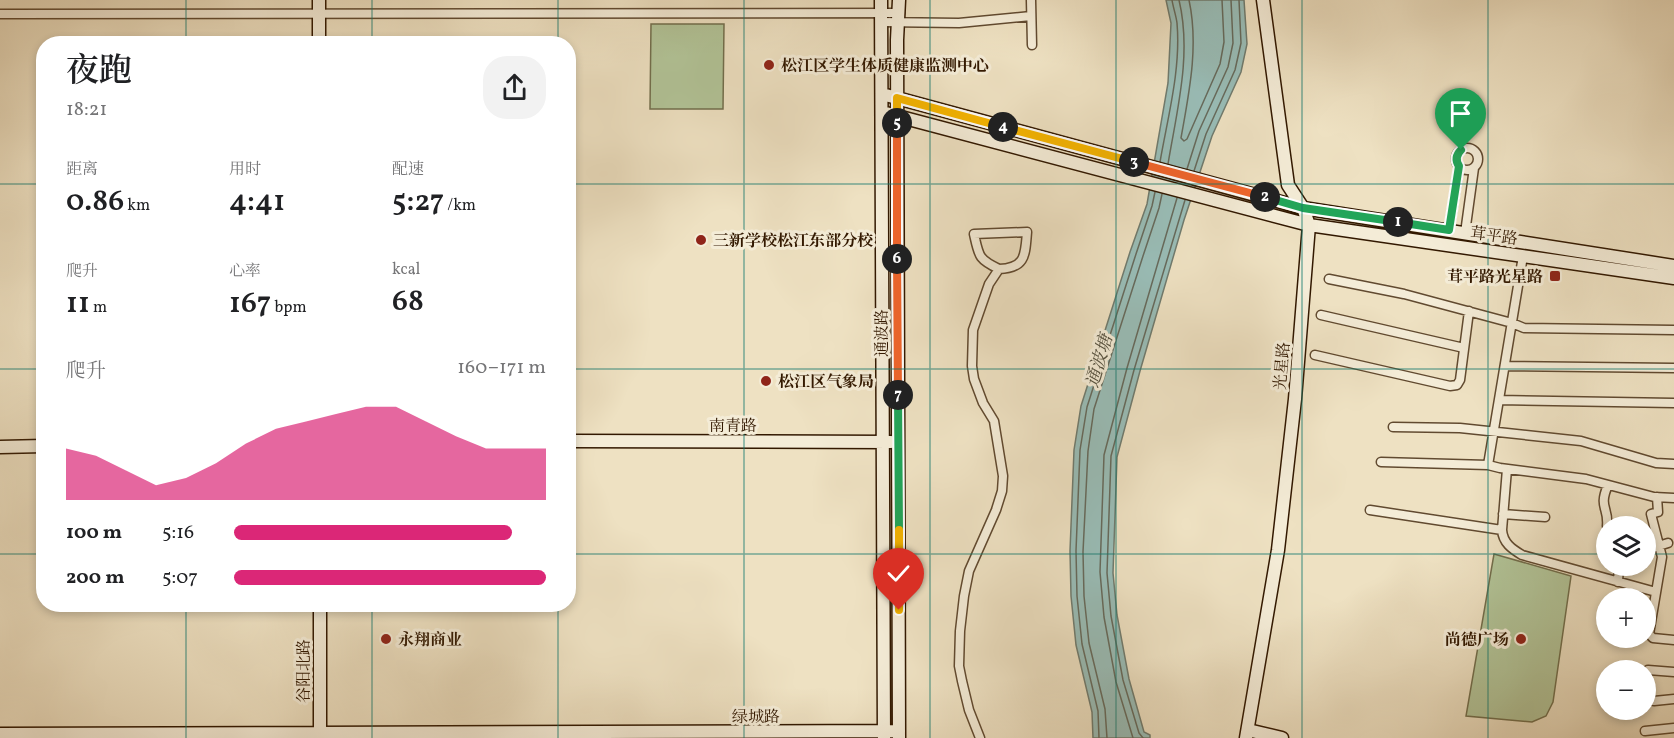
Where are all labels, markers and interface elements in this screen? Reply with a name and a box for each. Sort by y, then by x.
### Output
text: 夜跑 [66,50,132,96]
button: share [483,56,546,119]
place label: 松江区学生体质健康监测中心 [781,56,989,78]
marker: 松江区学生体质健康监测中心 [762,58,776,72]
pin [1435,88,1486,150]
text: 18:21 [66,96,107,124]
icon: arrive [1444,97,1477,130]
pin: 5 [882,108,912,138]
text: 5 [893,112,901,134]
pin: 4 [988,112,1018,142]
text: 4 [998,116,1008,138]
pin: 3 [1119,147,1149,177]
text: 3 [1130,151,1138,173]
text: 距离 [66,159,98,181]
text: 用时 [229,159,261,181]
text: 配速 [392,159,424,181]
text: 0.86 [66,181,124,223]
text: 4:41 [229,181,285,223]
text: 5:27 [392,181,444,223]
pin: 2 [1250,182,1280,212]
text: 2 [1261,186,1269,208]
text: km [124,195,150,217]
text: /km [444,195,476,217]
pin: 1 [1383,207,1413,237]
text: 1 [1395,211,1401,233]
street label: 茸平路 [1468,223,1519,251]
place label: 三新学校松江东部分校 [713,231,873,253]
marker: 三新学校松江东部分校 [694,233,708,247]
pin: 6 [882,244,912,274]
text: 6 [893,248,901,270]
text: kcal [392,259,420,281]
text: 爬升 [66,261,98,283]
text: 心率 [229,261,261,283]
place label: 茸平路光星路 [1447,267,1543,289]
marker: 茸平路光星路 [1548,269,1562,283]
text: 68 [392,281,424,323]
text: 11 [66,283,90,325]
text: 167 [229,283,271,325]
text: m [90,297,107,319]
text: bpm [271,297,307,319]
street label: 通波路 [872,309,894,357]
water label: 通波塘 [1081,329,1121,391]
street label: 光星路 [1270,341,1296,391]
text: 160–171 m [457,354,546,382]
text: 爬升 [66,358,106,386]
place label: 松江区气象局 [778,372,874,394]
marker: 松江区气象局 [759,374,773,388]
pin: 7 [883,380,913,410]
text: 7 [894,384,902,406]
street label: 南青路 [709,416,757,438]
map controls [1596,516,1656,720]
button: layers [1596,516,1656,576]
text: 100 m [66,519,122,547]
text: 5:16 [162,519,194,547]
pin [873,548,924,610]
icon: check [882,557,915,590]
text: 200 m [66,564,124,592]
text: 5:07 [162,564,198,592]
button: + [1596,588,1656,648]
place label: 永翔商业 [398,630,462,652]
place label: 尚德广场 [1445,630,1509,652]
marker: 永翔商业 [379,632,393,646]
marker: 尚德广场 [1514,632,1528,646]
street label: 谷阳北路 [294,639,316,703]
button: − [1596,660,1656,720]
street label: 绿城路 [732,707,780,729]

